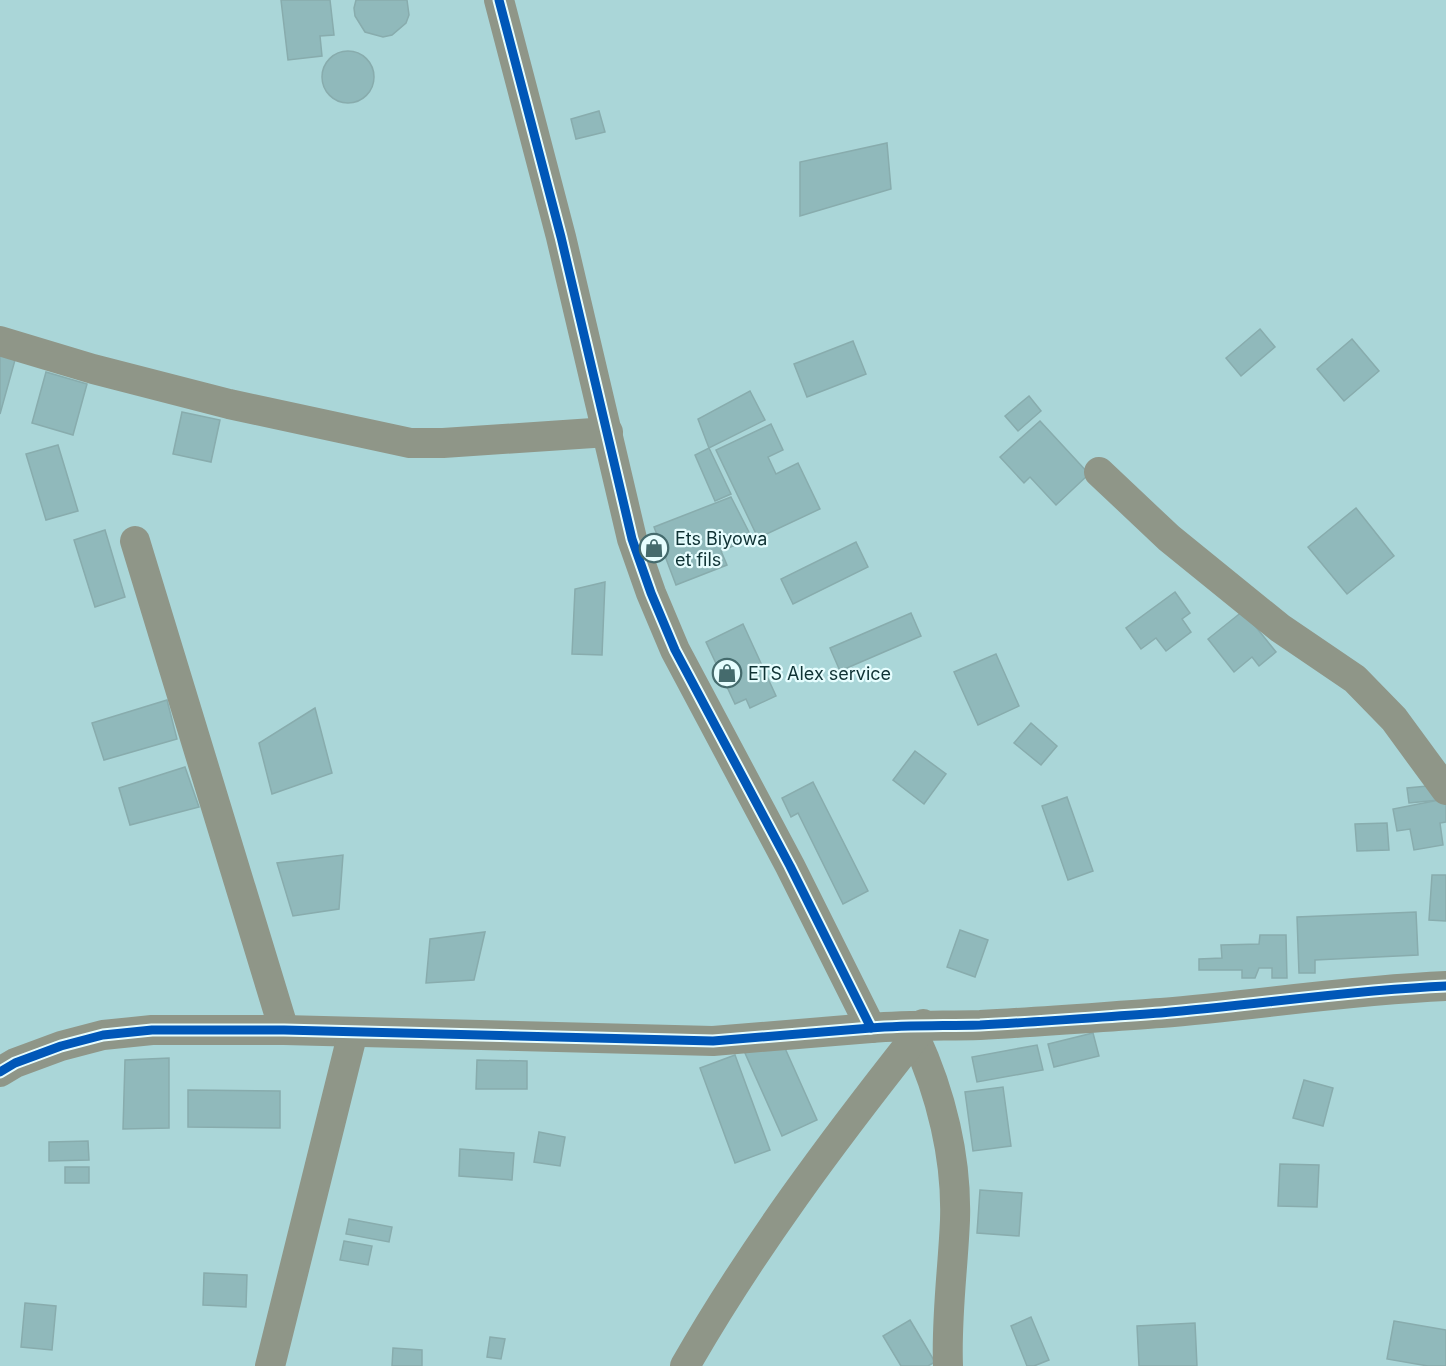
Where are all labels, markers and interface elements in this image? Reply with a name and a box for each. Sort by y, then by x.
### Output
place label: Ets Biyowa et fils [675,528,767,570]
shop icon: Ets Biyowa et fils [638,532,670,564]
shop icon: ETS Alex service [711,657,743,689]
place label: ETS Alex service [748,663,891,684]

